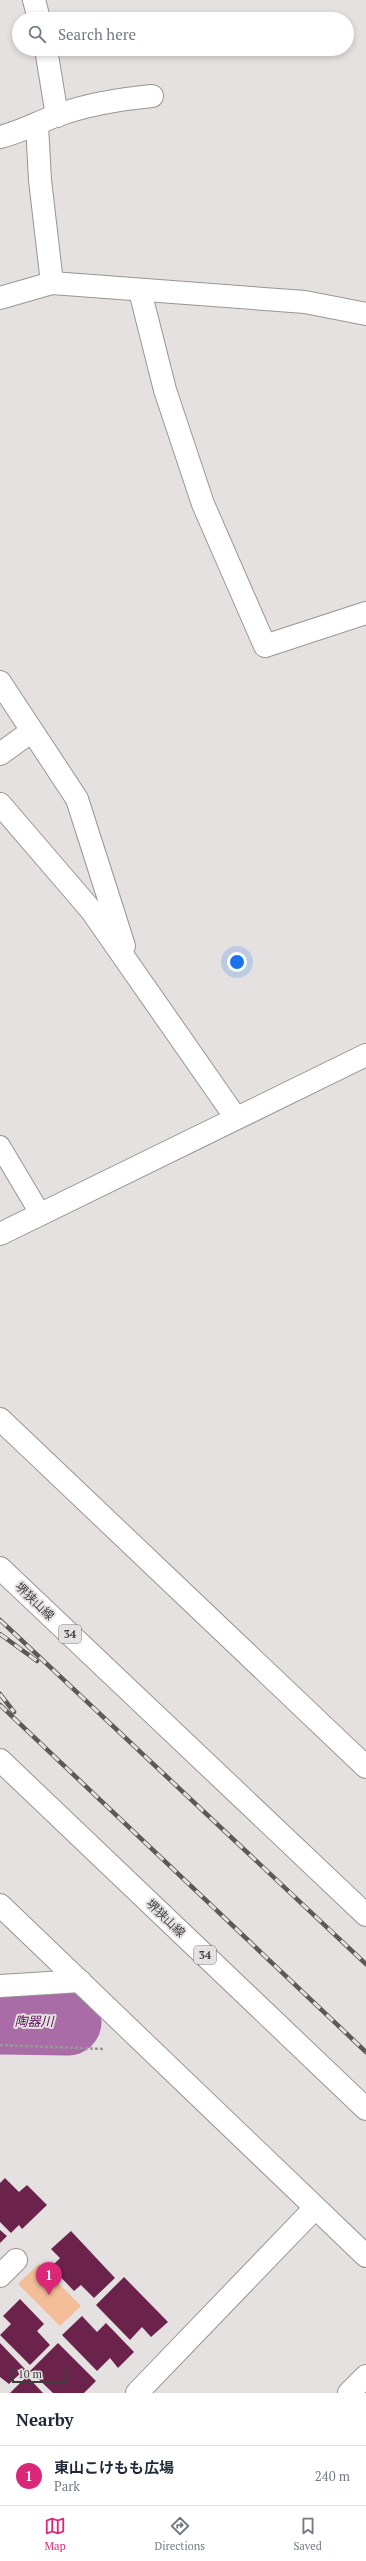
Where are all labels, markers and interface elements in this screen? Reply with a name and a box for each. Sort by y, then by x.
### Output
search box [12,12,354,56]
icon: search [26,23,48,45]
text: Search here [58,24,136,44]
your location [227,952,247,972]
street label: 堺狭山線 [13,1579,57,1623]
road number: 34 [59,1625,81,1643]
street label: 堺狭山線 [144,1896,188,1940]
road number: 34 [194,1946,216,1964]
water label: 陶器川 [14,2012,55,2030]
pin: 1 [36,2262,62,2295]
scale bar [12,2365,68,2384]
text: 10 m [18,2367,42,2381]
text: Nearby [16,2408,74,2431]
text: 東山こけもも広場 [54,2457,174,2477]
text: 1 [25,2467,33,2485]
text: 240 m [315,2467,350,2485]
text: Park [54,2477,80,2495]
tab: Map [44,2515,66,2553]
tab: Directions [154,2515,205,2553]
tab: Saved [293,2515,322,2553]

